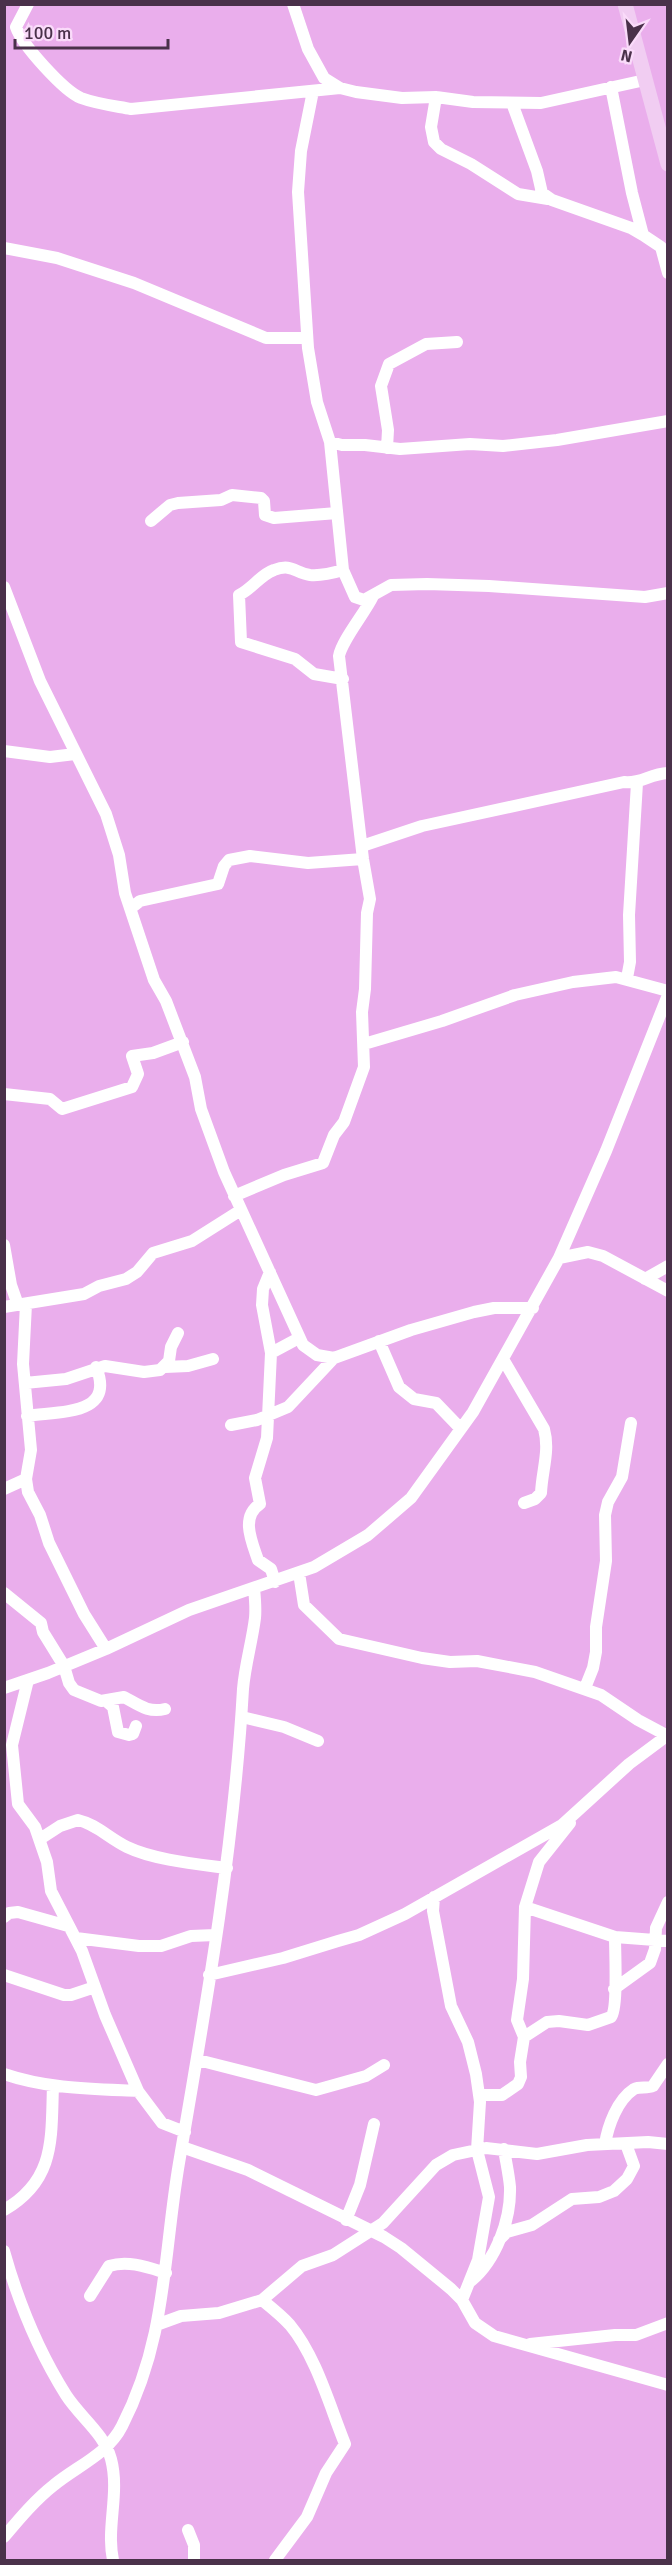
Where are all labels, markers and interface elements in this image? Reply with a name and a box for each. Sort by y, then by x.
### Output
scale bar [15,12,168,50]
north arrow [600,12,660,72]
text: 100 m [24,22,71,44]
text: N [619,45,634,67]

